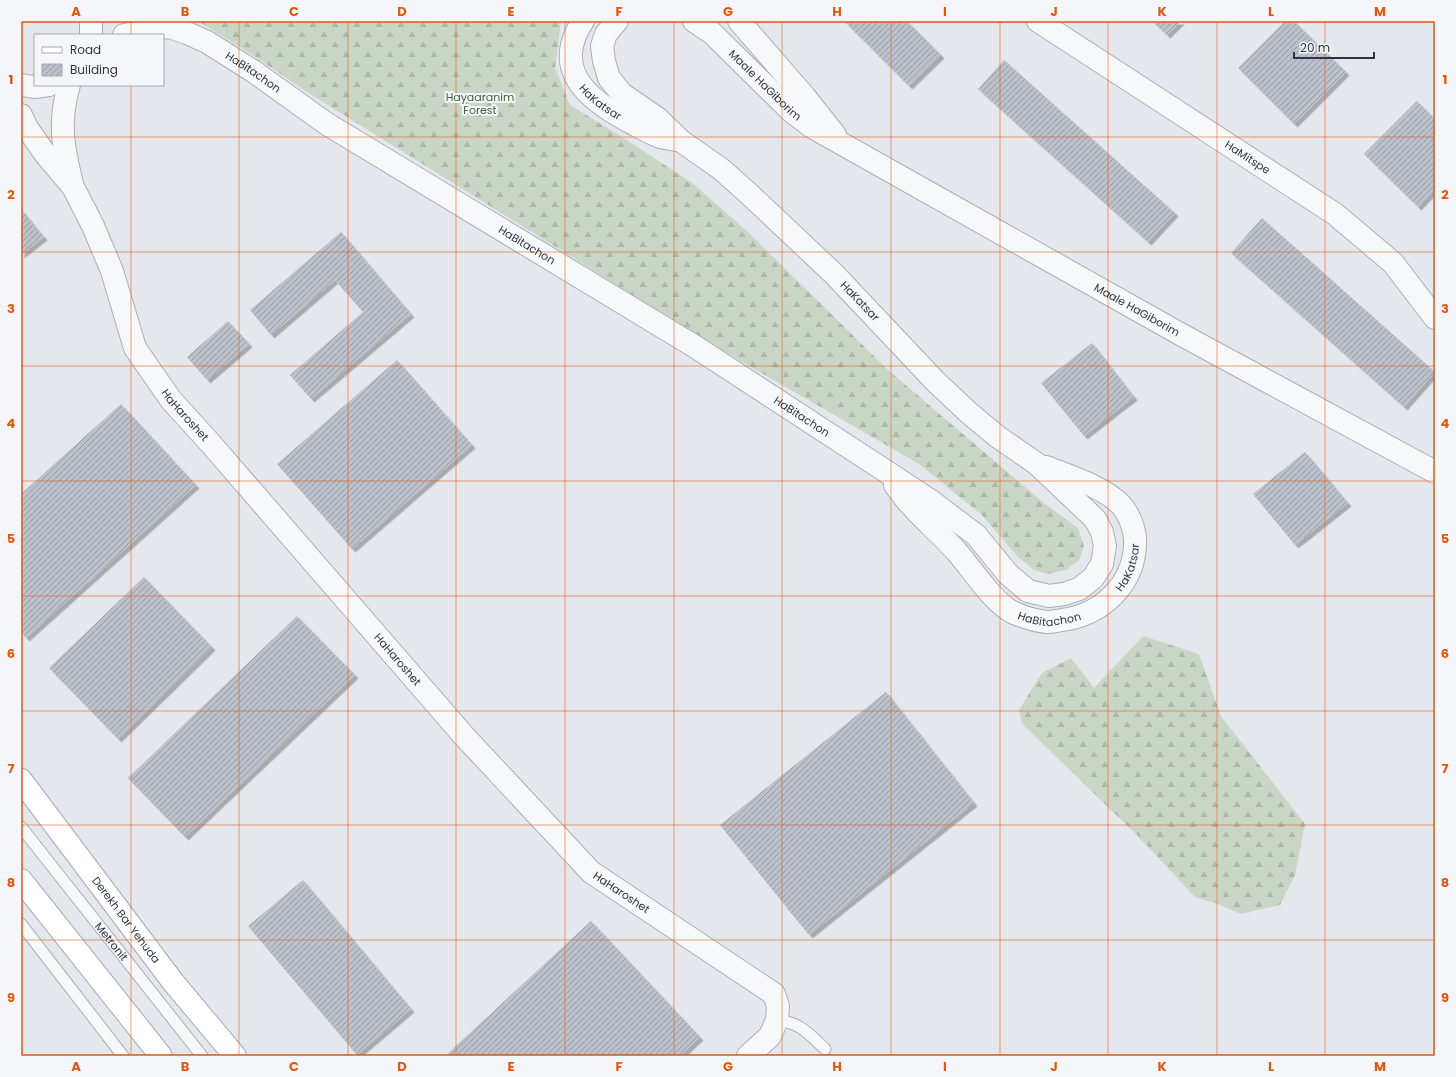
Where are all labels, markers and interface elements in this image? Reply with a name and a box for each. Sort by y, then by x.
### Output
text: A [71,2,81,21]
text: B [181,2,190,21]
text: C [289,2,299,21]
text: D [397,2,407,21]
text: E [507,2,515,21]
text: F [615,2,623,21]
text: G [723,2,733,21]
text: H [832,2,842,21]
text: I [943,2,947,21]
text: J [1050,2,1058,21]
text: K [1157,2,1167,21]
text: L [1268,2,1274,21]
text: M [1374,2,1386,21]
legend [34,34,164,86]
scale bar [1294,34,1374,60]
text: 20 m [1300,39,1330,56]
text: Road [70,41,101,58]
street label: Maale HaGiborim [725,46,805,124]
street label: HaBitachon [222,48,284,96]
text: Building [70,61,118,78]
text: 1 [9,70,13,89]
text: 1 [1443,70,1447,89]
street label: HaKatsar [575,81,625,124]
park label: Hayaaranim Forest [446,89,514,118]
street label: HaMitspe [1222,137,1274,178]
text: 2 [7,185,15,204]
text: 2 [1441,185,1449,204]
street label: HaBitachon [495,222,558,268]
street label: HaKatsar [837,277,883,325]
street label: Maale HaGiborim [1091,279,1183,340]
text: 3 [7,299,15,318]
text: 3 [1441,299,1449,318]
street label: HaHaroshet [158,386,213,445]
street label: HaBitachon [771,392,833,441]
text: 4 [7,414,16,433]
text: 4 [1441,414,1450,433]
text: 5 [7,529,15,548]
text: 5 [1441,529,1449,548]
street label: HaKatsar [1112,543,1143,595]
street label: HaBitachon [1016,607,1083,630]
street label: HaHaroshet [370,630,425,689]
text: 6 [7,644,15,663]
text: 6 [1441,644,1449,663]
text: 7 [8,759,15,778]
text: 7 [1442,759,1449,778]
street label: HaHaroshet [590,868,653,917]
text: 8 [7,873,15,892]
street label: Derekh Bar Yehuda [88,873,164,966]
text: 8 [1441,873,1449,892]
street label: Metronit [91,919,132,964]
text: 9 [7,988,15,1007]
text: 9 [1441,988,1449,1007]
text: A [71,1057,81,1076]
text: B [181,1057,190,1076]
text: C [289,1057,299,1076]
text: D [397,1057,407,1076]
text: E [507,1057,515,1076]
text: F [615,1057,623,1076]
text: G [723,1057,733,1076]
text: H [832,1057,842,1076]
text: I [943,1057,947,1076]
text: J [1050,1057,1058,1076]
text: K [1157,1057,1167,1076]
text: L [1268,1057,1274,1076]
text: M [1374,1057,1386,1076]

